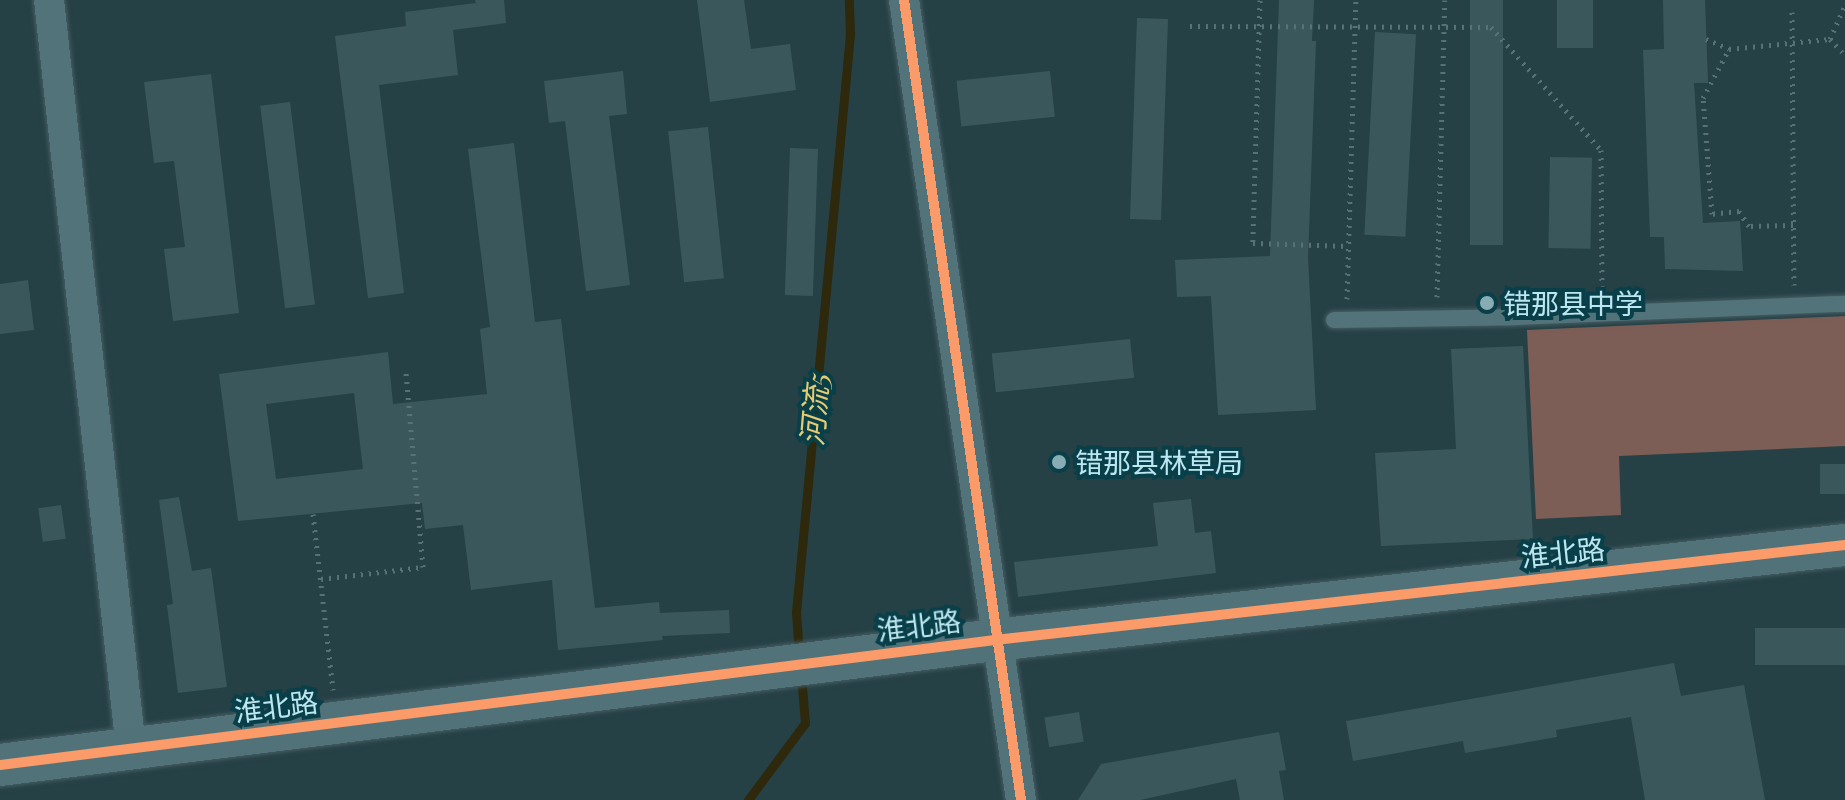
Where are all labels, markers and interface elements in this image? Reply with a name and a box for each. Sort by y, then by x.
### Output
place label: 错那县中学 [1503,286,1643,320]
marker: 错那县中学 [1478,294,1496,312]
water label: 河流5 [793,371,835,447]
place label: 错那县林草局 [1075,445,1243,479]
marker: 错那县林草局 [1050,453,1068,471]
street label: 淮北路 [1519,531,1607,573]
street label: 淮北路 [875,603,963,647]
street label: 淮北路 [232,684,320,728]

